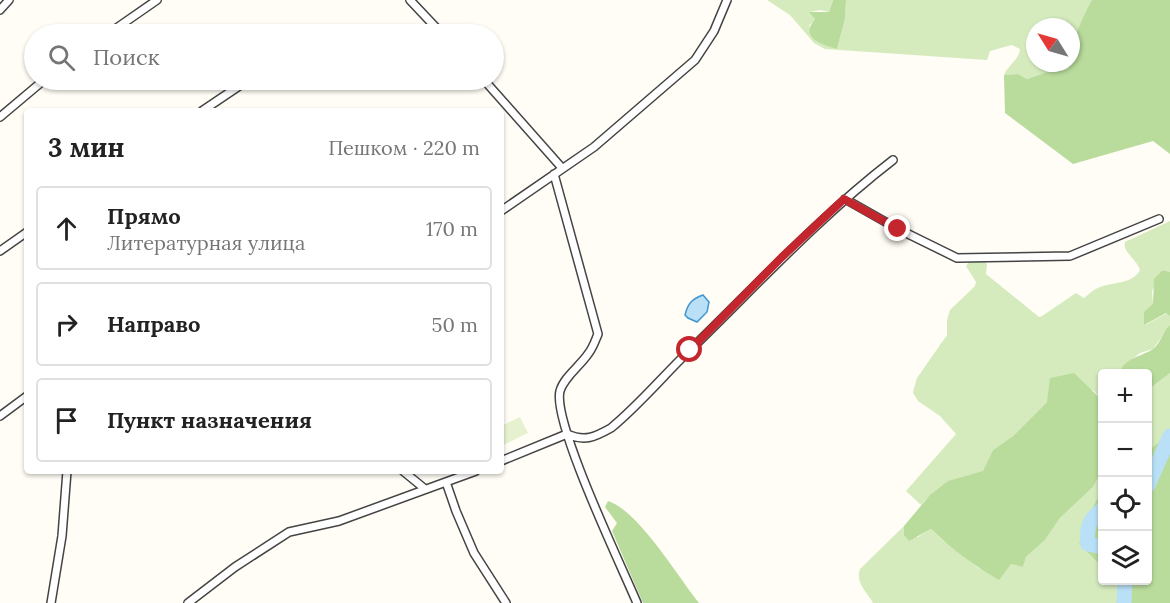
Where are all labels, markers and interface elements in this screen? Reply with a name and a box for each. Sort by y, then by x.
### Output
north arrow [1026,18,1080,72]
search box [24,24,504,90]
icon: search [45,41,78,74]
text: Поиск [93,43,159,71]
text: 3 мин [48,131,125,164]
text: Пешком · 220 m [328,135,480,160]
text: Прямо [107,202,181,230]
icon: ahead [50,212,83,245]
route end [884,215,910,241]
text: 170 m [426,216,478,241]
text: Литературная улица [107,230,305,255]
icon: right [50,308,83,341]
text: Направо [107,310,201,338]
text: 50 m [432,312,478,337]
route start [676,336,702,362]
map controls [1098,369,1152,585]
button: + [1098,369,1152,423]
icon: arrive [50,404,83,437]
text: Пункт назначения [107,406,312,434]
button: − [1098,423,1152,477]
button: locate [1098,477,1152,531]
button: layers [1098,531,1152,585]

